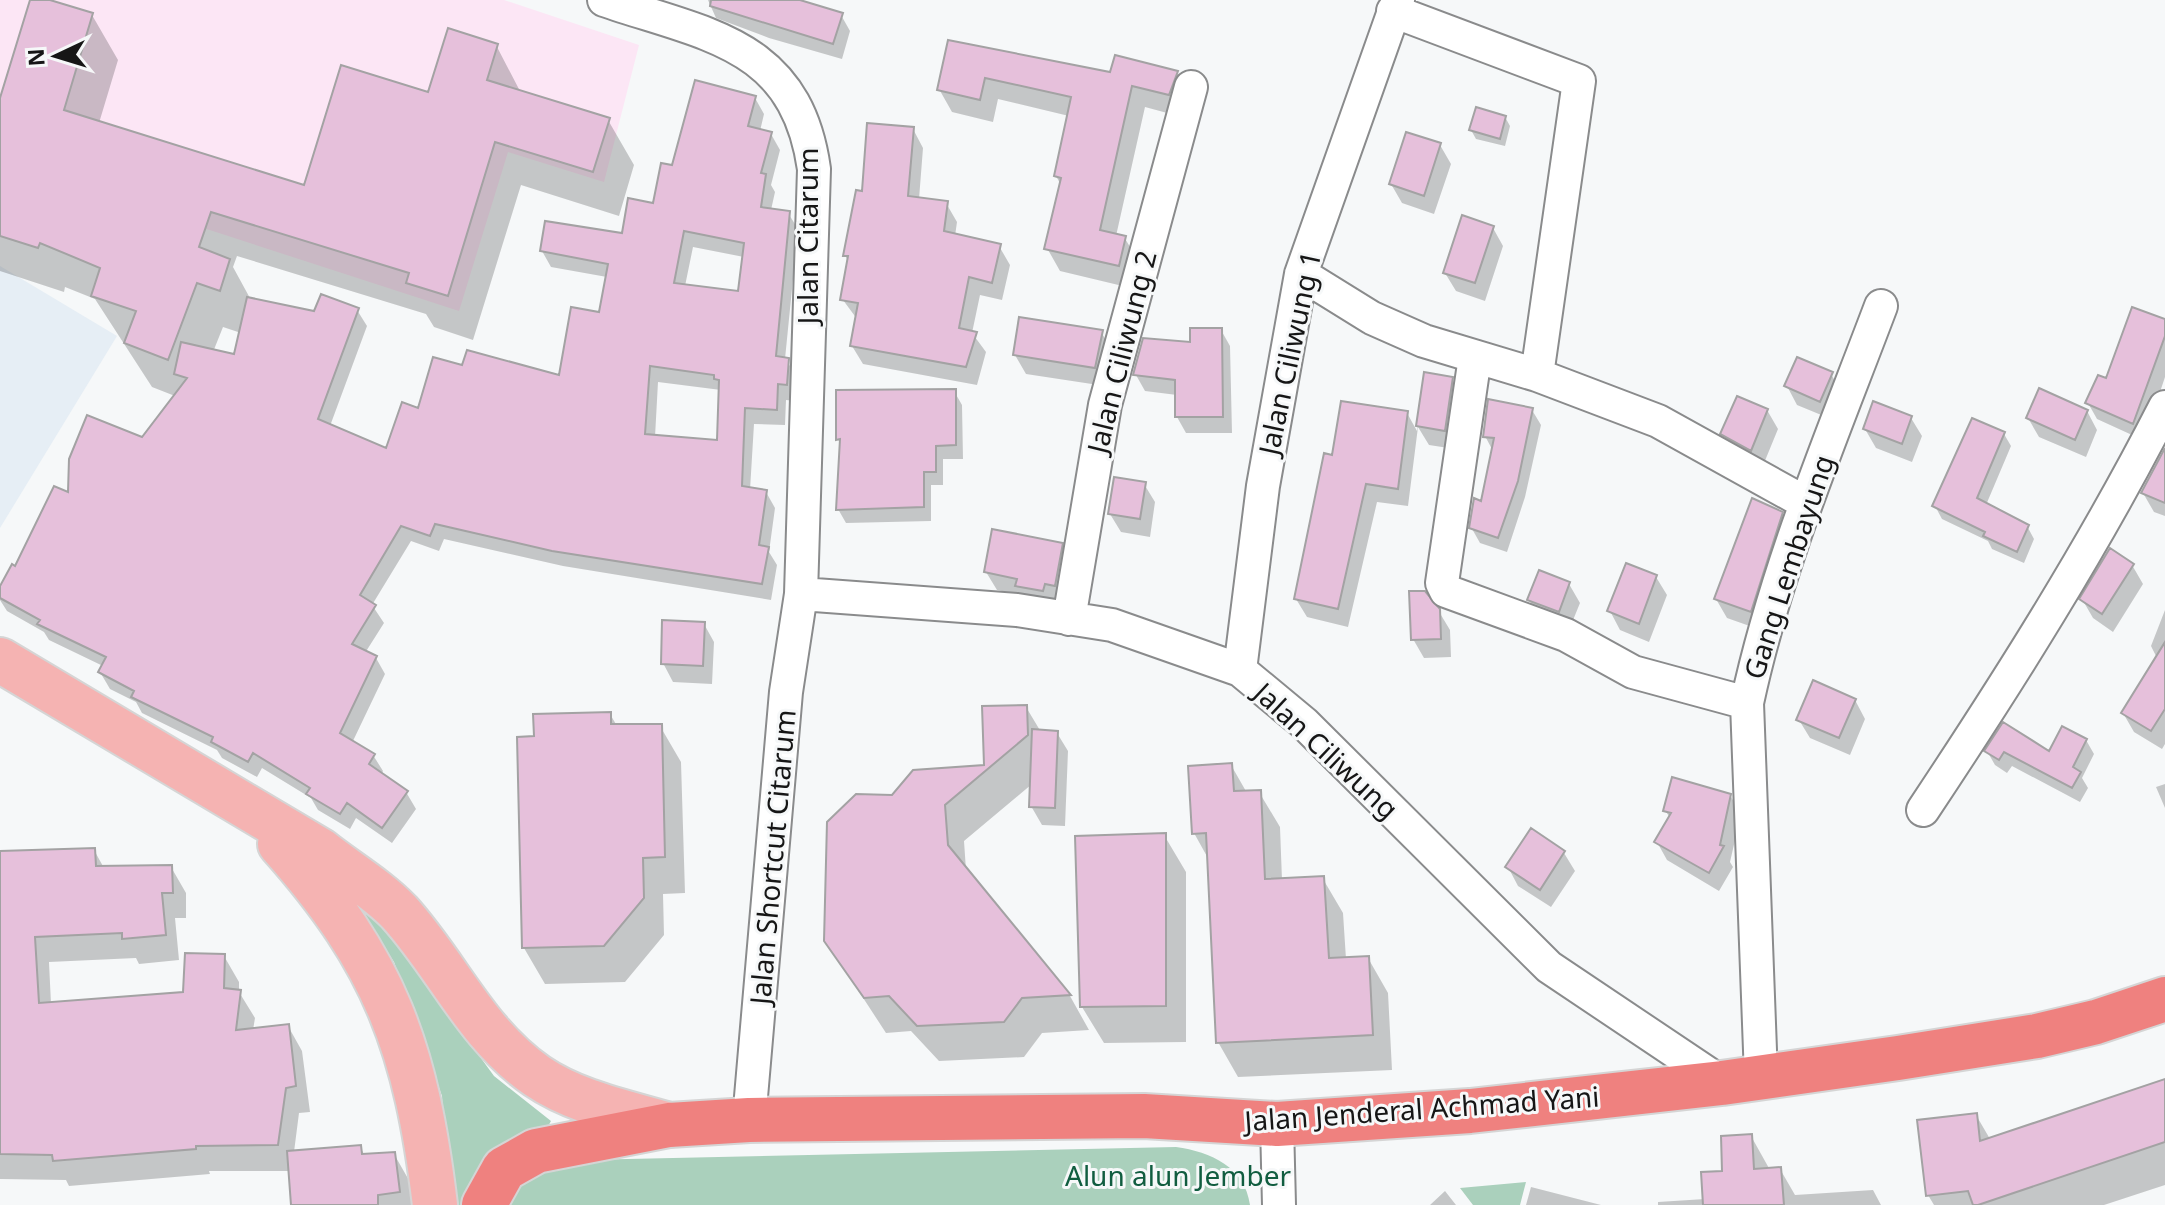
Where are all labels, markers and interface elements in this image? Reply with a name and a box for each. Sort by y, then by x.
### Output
north arrow [16,16,96,96]
text: N [19,47,51,67]
street label: Jalan Citarum [788,148,826,327]
street label: Jalan Ciliwung 2 [1077,247,1165,460]
street label: Jalan Ciliwung 1 [1248,247,1329,461]
street label: Gang Lembayung [1734,450,1842,684]
street label: Jalan Ciliwung [1244,672,1407,827]
street label: Jalan Shortcut Citarum [740,708,804,1009]
street label: Jalan Jenderal Achmad Yani [1240,1077,1601,1140]
park label: Alun alun Jember [1065,1156,1291,1194]

